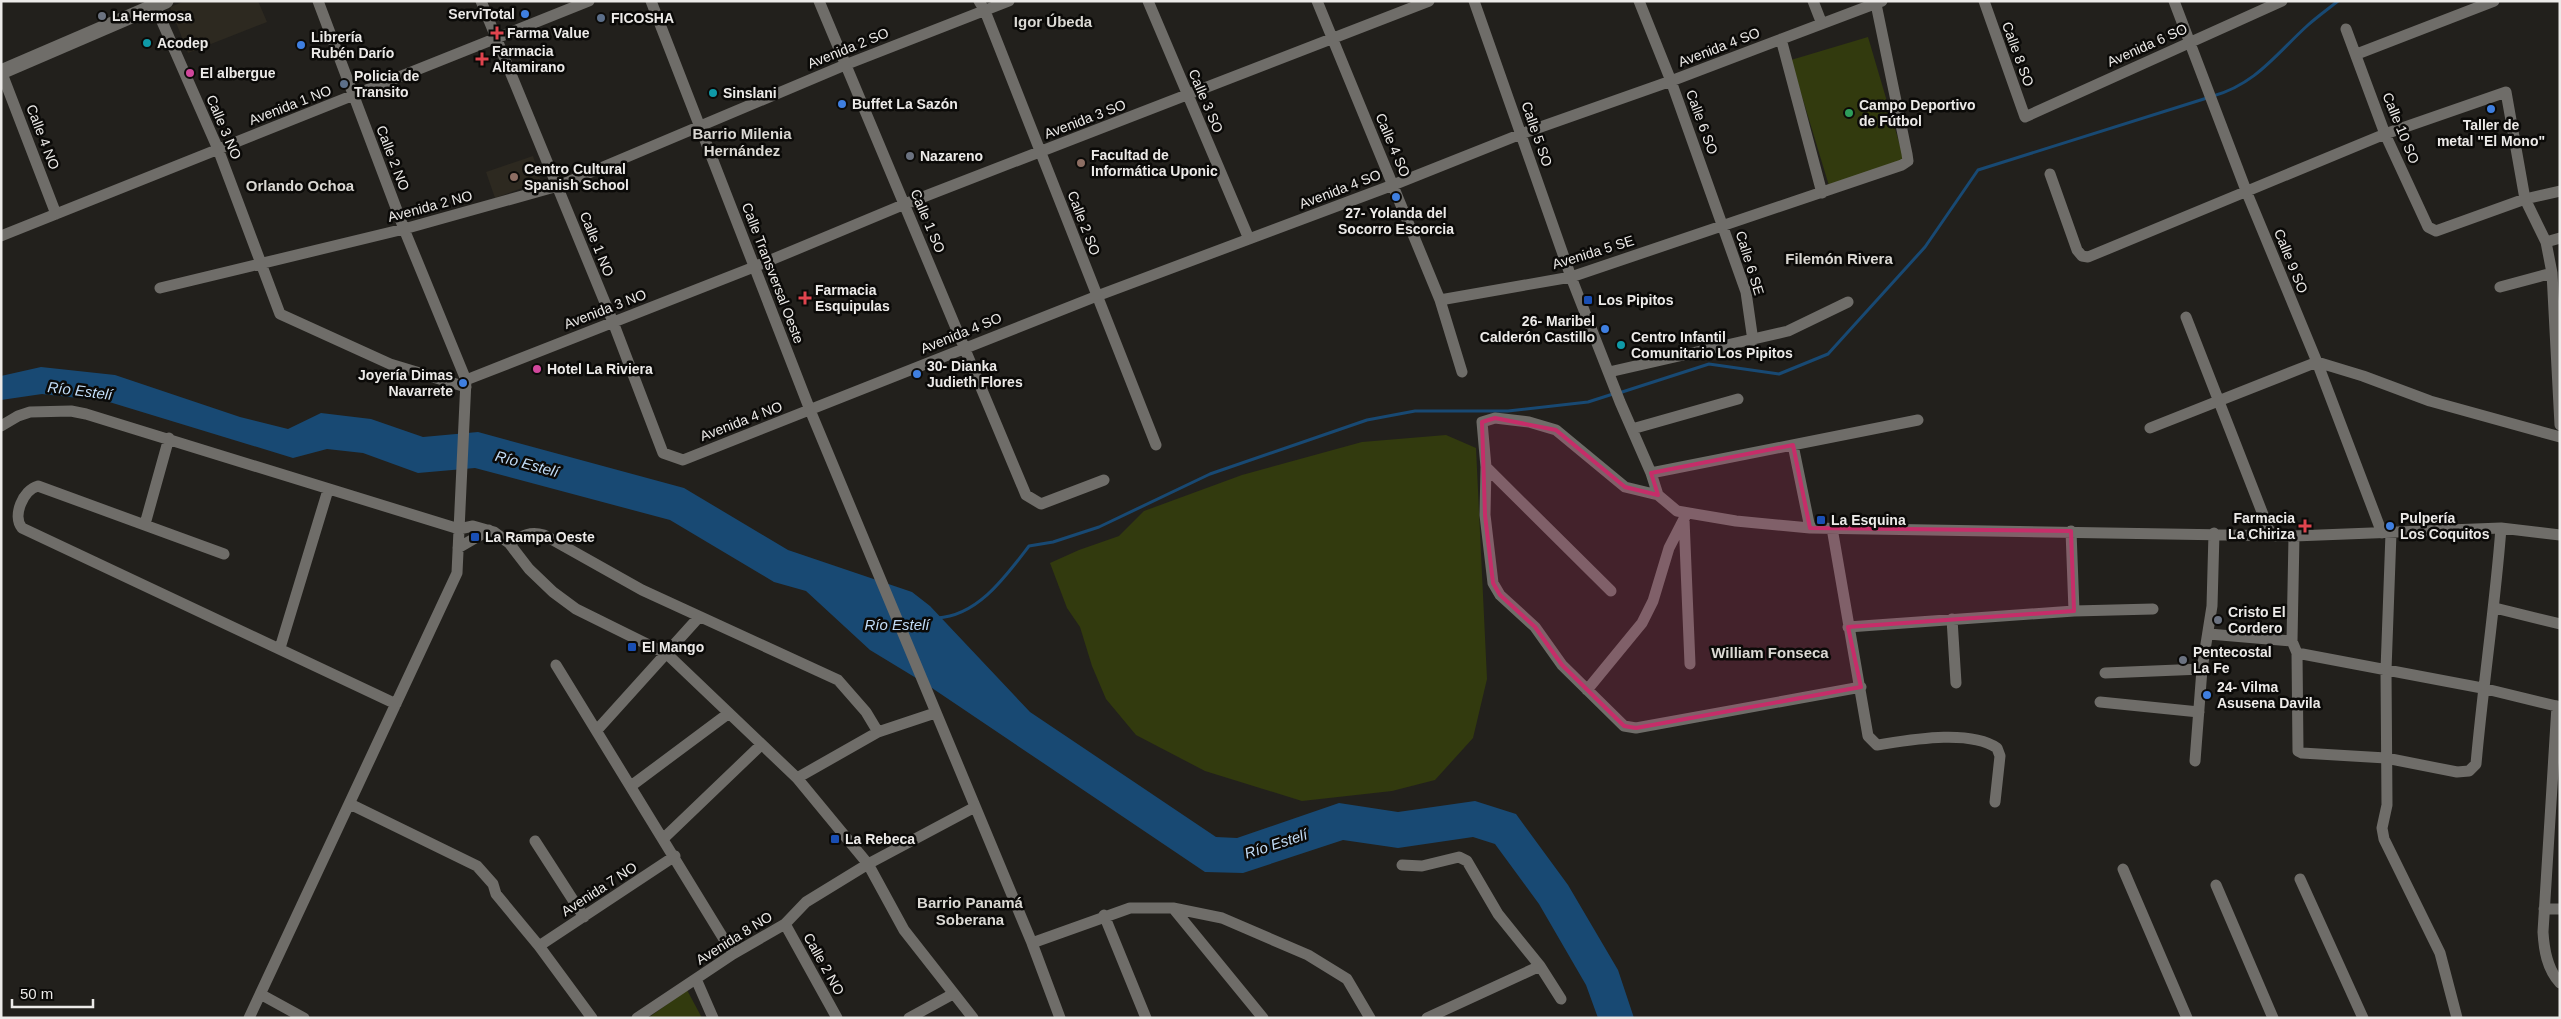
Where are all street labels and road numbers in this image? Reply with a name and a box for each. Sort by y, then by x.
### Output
street label: Calle 8 SO [1999,19,2037,89]
street label: Avenida 6 SO [2104,20,2190,70]
street label: Avenida 2 SO [805,24,891,72]
street label: Avenida 4 SO [1676,24,1762,70]
street label: Calle 3 SO [1185,67,1227,135]
street label: Avenida 1 NO [247,82,334,128]
street label: Calle 6 SO [1683,87,1721,157]
street label: Calle 10 SO [2379,90,2423,166]
street label: Calle 3 NO [203,92,245,162]
street label: Avenida 3 SO [1042,96,1128,142]
street label: Calle 5 SO [1518,99,1556,169]
street label: Calle 4 NO [23,102,63,172]
street label: Calle 4 SO [1372,111,1414,179]
street label: Calle 2 NO [373,123,413,193]
street label: Avenida 4 SO [1297,166,1383,212]
street label: Avenida 2 NO [386,187,474,225]
street label: Calle 1 SO [907,187,949,255]
street label: Calle 2 SO [1064,189,1104,258]
street label: Calle Transversal Oeste [739,200,807,346]
street label: Calle 1 NO [577,209,617,279]
street label: Calle 9 SO [2271,227,2311,295]
street label: Calle 6 SE [1733,229,1767,297]
street label: Avenida 5 SE [1550,232,1636,272]
street label: Avenida 3 NO [562,286,649,332]
street label: Avenida 4 SO [918,309,1004,357]
street label: Avenida 4 NO [698,398,785,444]
street label: Avenida 7 NO [558,859,640,919]
street label: Avenida 8 NO [693,908,775,968]
street label: Calle 2 NO [800,930,848,998]

